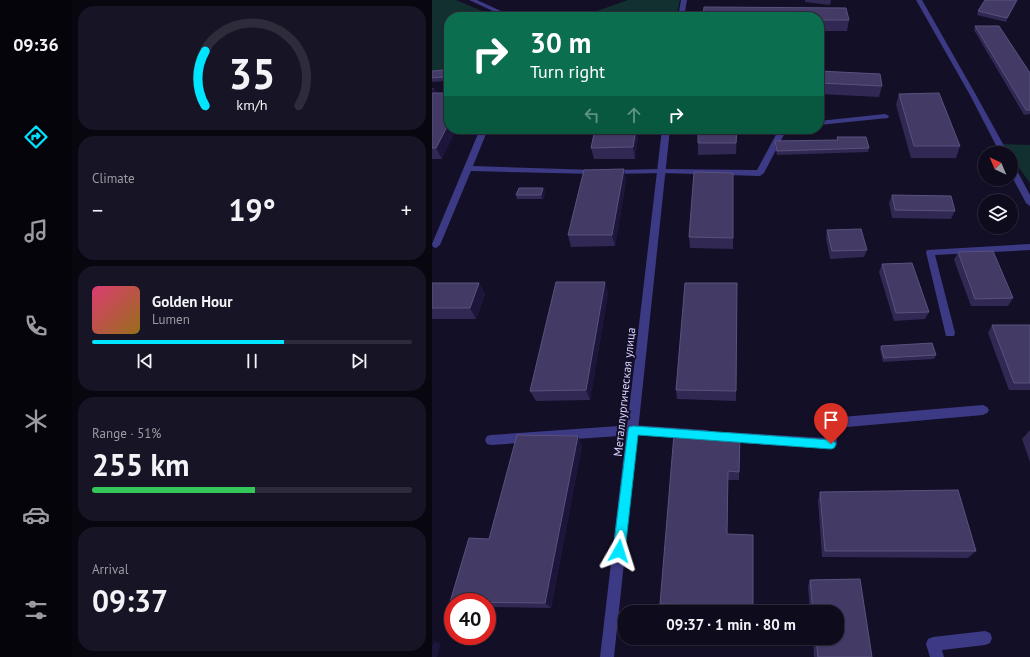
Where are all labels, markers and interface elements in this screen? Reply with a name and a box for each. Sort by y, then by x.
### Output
text: 30 m [530,24,591,61]
icon: right [464,28,516,80]
text: 09:36 [13,33,59,56]
text: 35 [228,47,276,100]
text: Turn right [530,60,605,83]
text: km/h [236,95,268,114]
icon: left [581,104,603,126]
icon: ahead [623,104,645,126]
icon: right [665,104,687,126]
icon: directions [22,123,50,151]
north arrow [978,146,1018,186]
map controls [978,146,1018,234]
text: Climate [92,170,135,187]
text: 19° [228,190,276,229]
button: layers [978,194,1018,234]
text: − [92,196,103,224]
text: + [401,196,412,224]
icon: music [22,217,50,245]
text: Golden Hour [152,292,232,311]
text: Lumen [152,311,190,328]
icon: phone [22,312,50,340]
street label: Металлургическая улица [610,327,638,457]
icon: previous [134,350,156,372]
icon: pause [241,350,263,372]
icon: next [348,350,370,372]
pin [814,403,848,444]
icon: climate [22,407,50,435]
icon: arrive [820,409,842,431]
text: Range · 51% [92,425,161,442]
text: 255 km [92,445,190,484]
icon: car [22,501,50,529]
position arrow [598,530,640,572]
text: Arrival [92,561,128,578]
text: 09:37 [92,581,168,620]
speed limit sign: 40 [444,593,496,645]
icon: filters [22,596,50,624]
text: 09:37 · 1 min · 80 m [666,615,796,634]

